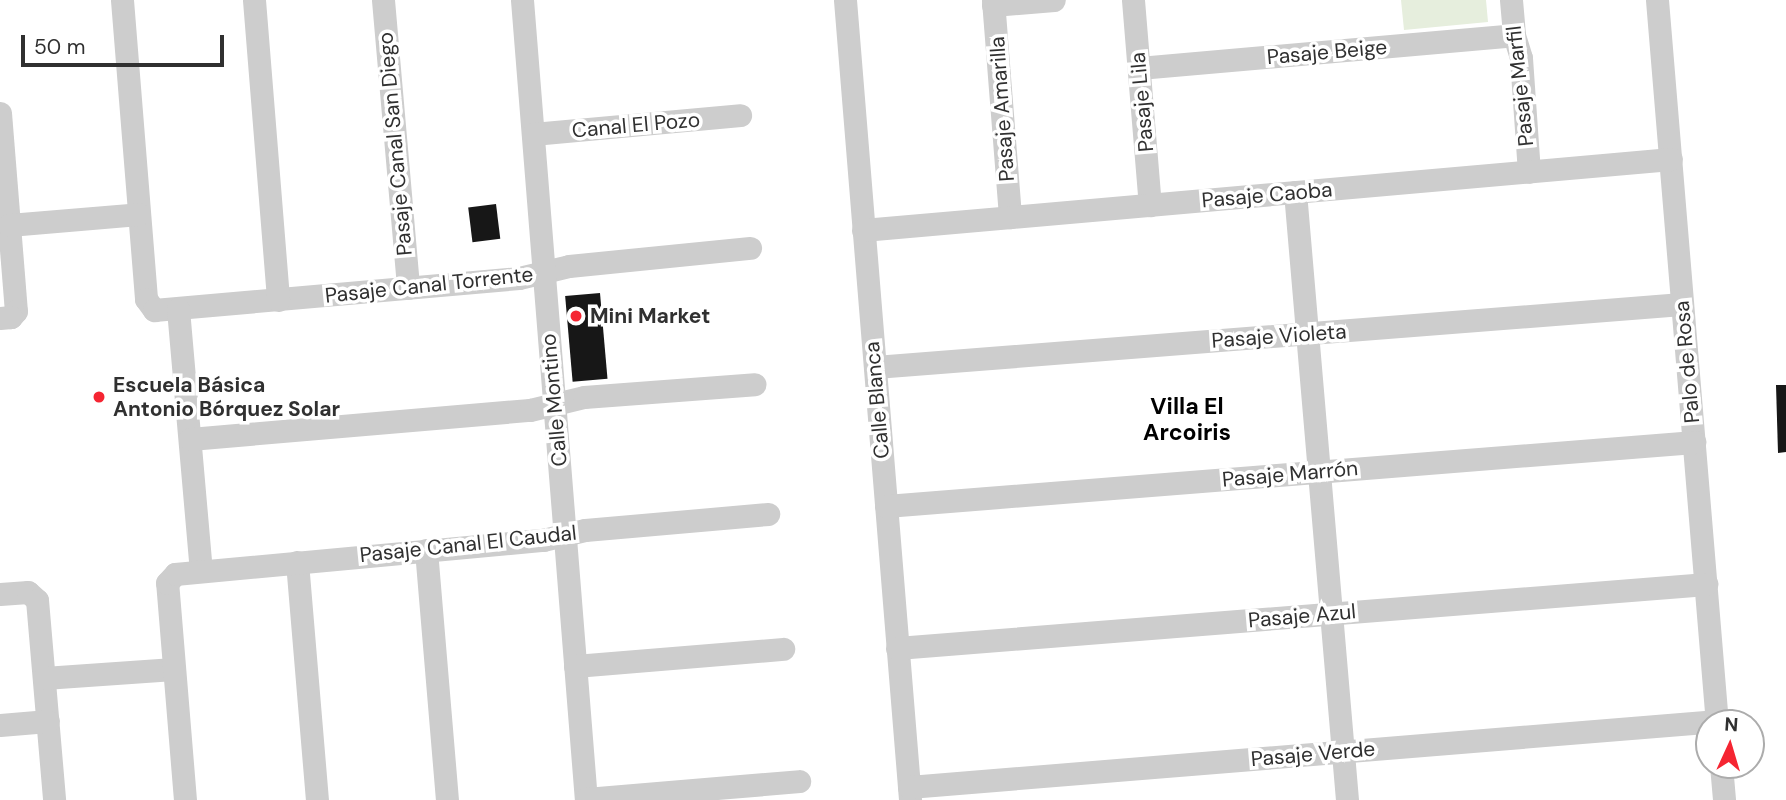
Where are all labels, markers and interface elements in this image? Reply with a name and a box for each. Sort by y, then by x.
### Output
scale bar [24,21,228,65]
street label: Pasaje Marfil [1501,24,1539,148]
street label: Pasaje Canal San Diego [373,31,417,257]
text: 50 m [34,33,85,61]
street label: Pasaje Beige [1266,34,1388,70]
street label: Pasaje Amarilla [984,36,1020,182]
street label: Pasaje Lila [1125,51,1159,153]
street label: Canal El Pozo [571,107,701,143]
street label: Pasaje Caoba [1201,177,1333,213]
street label: Pasaje Canal Torrente [324,262,534,308]
street label: Palo de Rosa [1669,300,1705,424]
place label: Mini Market [590,303,710,329]
marker: Mini Market [568,308,584,324]
street label: Pasaje Violeta [1211,319,1347,353]
street label: Calle Montino [536,333,572,467]
street label: Calle Blanca [859,340,895,460]
place label: Escuela Básica Antonio Bórquez Solar [113,372,340,422]
marker: Escuela Básica Antonio Bórquez Solar [91,389,107,405]
district label: Villa El Arcoiris [1143,392,1231,446]
street label: Pasaje Marrón [1221,456,1359,492]
street label: Pasaje Canal El Caudal [358,520,578,568]
street label: Pasaje Azul [1247,599,1357,633]
north arrow [1695,709,1765,779]
text: N [1724,712,1739,737]
street label: Pasaje Verde [1250,736,1376,772]

